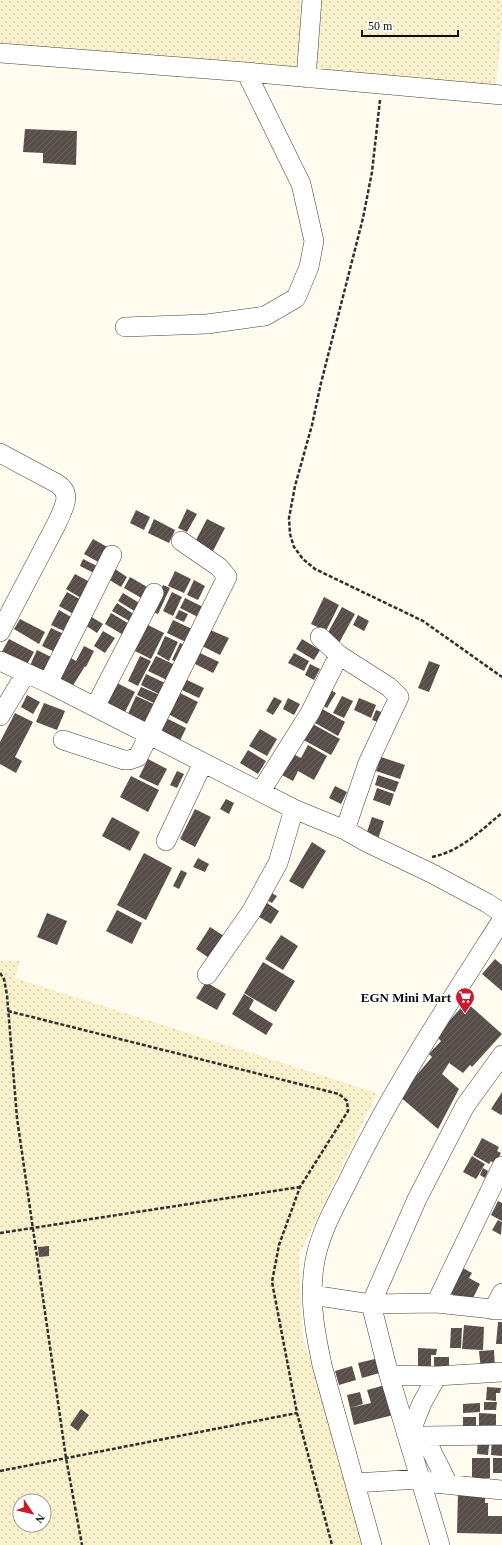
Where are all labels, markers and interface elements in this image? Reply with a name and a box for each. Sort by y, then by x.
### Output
scale bar [362,12,458,38]
text: 50 m [368,19,393,33]
supermarket icon: EGN Mini Mart [454,986,476,1014]
place label: EGN Mini Mart [361,990,452,1005]
north arrow [12,1493,52,1533]
text: N [33,1512,47,1525]

